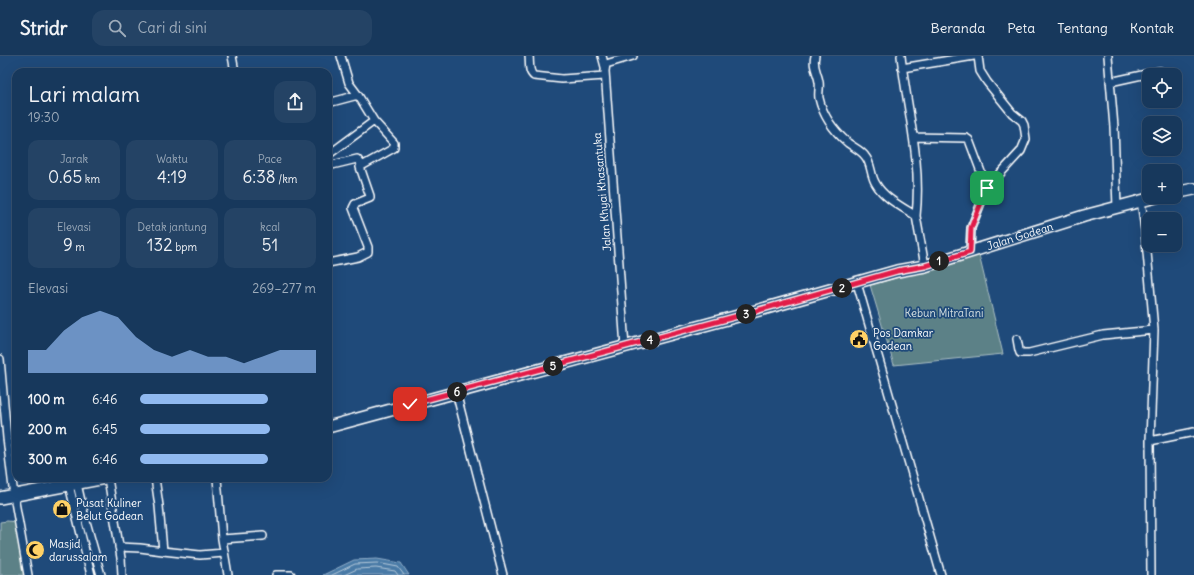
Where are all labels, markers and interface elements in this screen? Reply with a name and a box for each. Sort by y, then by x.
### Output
search box [92,10,372,46]
text: Stridr [20,16,68,40]
icon: search [106,17,128,39]
text: Cari di sini [138,18,207,37]
text: Beranda [931,19,985,37]
text: Peta [1007,19,1035,37]
text: Tentang [1057,19,1108,37]
text: Kontak [1130,19,1174,37]
map controls [1142,68,1182,252]
button: locate [1142,68,1182,108]
text: Lari malam [28,80,140,108]
button: share [274,81,316,123]
text: 19:30 [28,109,60,126]
button: layers [1142,116,1182,156]
street label: Jalan Khyai Khasantuka [590,132,614,252]
text: Jarak [60,152,88,166]
text: Waktu [156,152,188,166]
text: Pace [258,152,282,166]
button: + [1142,164,1182,204]
text: 0.65 [48,166,82,188]
text: 4:19 [157,166,187,188]
text: 6:38 [243,166,276,188]
pin [970,171,1004,205]
text: km [82,172,100,186]
text: /km [276,172,297,186]
icon: arrive [976,177,998,199]
button: − [1142,212,1182,252]
street label: Jalan Godean [985,219,1055,253]
text: Elevasi [57,220,91,234]
text: Detak jantung [137,220,207,234]
text: kcal [260,220,280,234]
text: 9 [63,234,73,256]
text: 132 [147,234,173,256]
text: 51 [262,234,278,256]
text: m [73,240,85,254]
text: bpm [173,240,197,254]
pin: 1 [929,251,949,271]
text: 1 [937,254,941,268]
pin: 2 [832,278,852,298]
text: Elevasi [28,280,68,297]
text: 269–277 m [252,280,316,297]
text: 2 [839,281,845,295]
pin: 3 [736,304,756,324]
park label: Kebun MitraTani [905,306,983,320]
text: 3 [743,307,749,321]
place label: Pos Damkar Godean [873,326,934,353]
public building icon: Pos Damkar Godean [848,328,870,350]
pin: 4 [640,330,660,350]
text: 4 [647,333,653,347]
pin: 5 [543,356,563,376]
text: 5 [550,359,556,373]
pin: 6 [447,382,467,402]
text: 6 [454,385,460,399]
pin [393,387,427,421]
text: 100 m [28,391,65,408]
text: 6:46 [92,391,117,408]
icon: check [399,393,421,415]
text: 200 m [28,421,67,438]
text: 6:45 [92,421,117,438]
text: 300 m [28,451,67,468]
text: 6:46 [92,451,117,468]
place label: Pusat Kuliner Belut Godean [76,496,143,523]
shop icon: Pusat Kuliner Belut Godean [51,498,73,520]
place label: Masjid darussalam [49,537,108,564]
mosque icon: Masjid darussalam [24,539,46,561]

